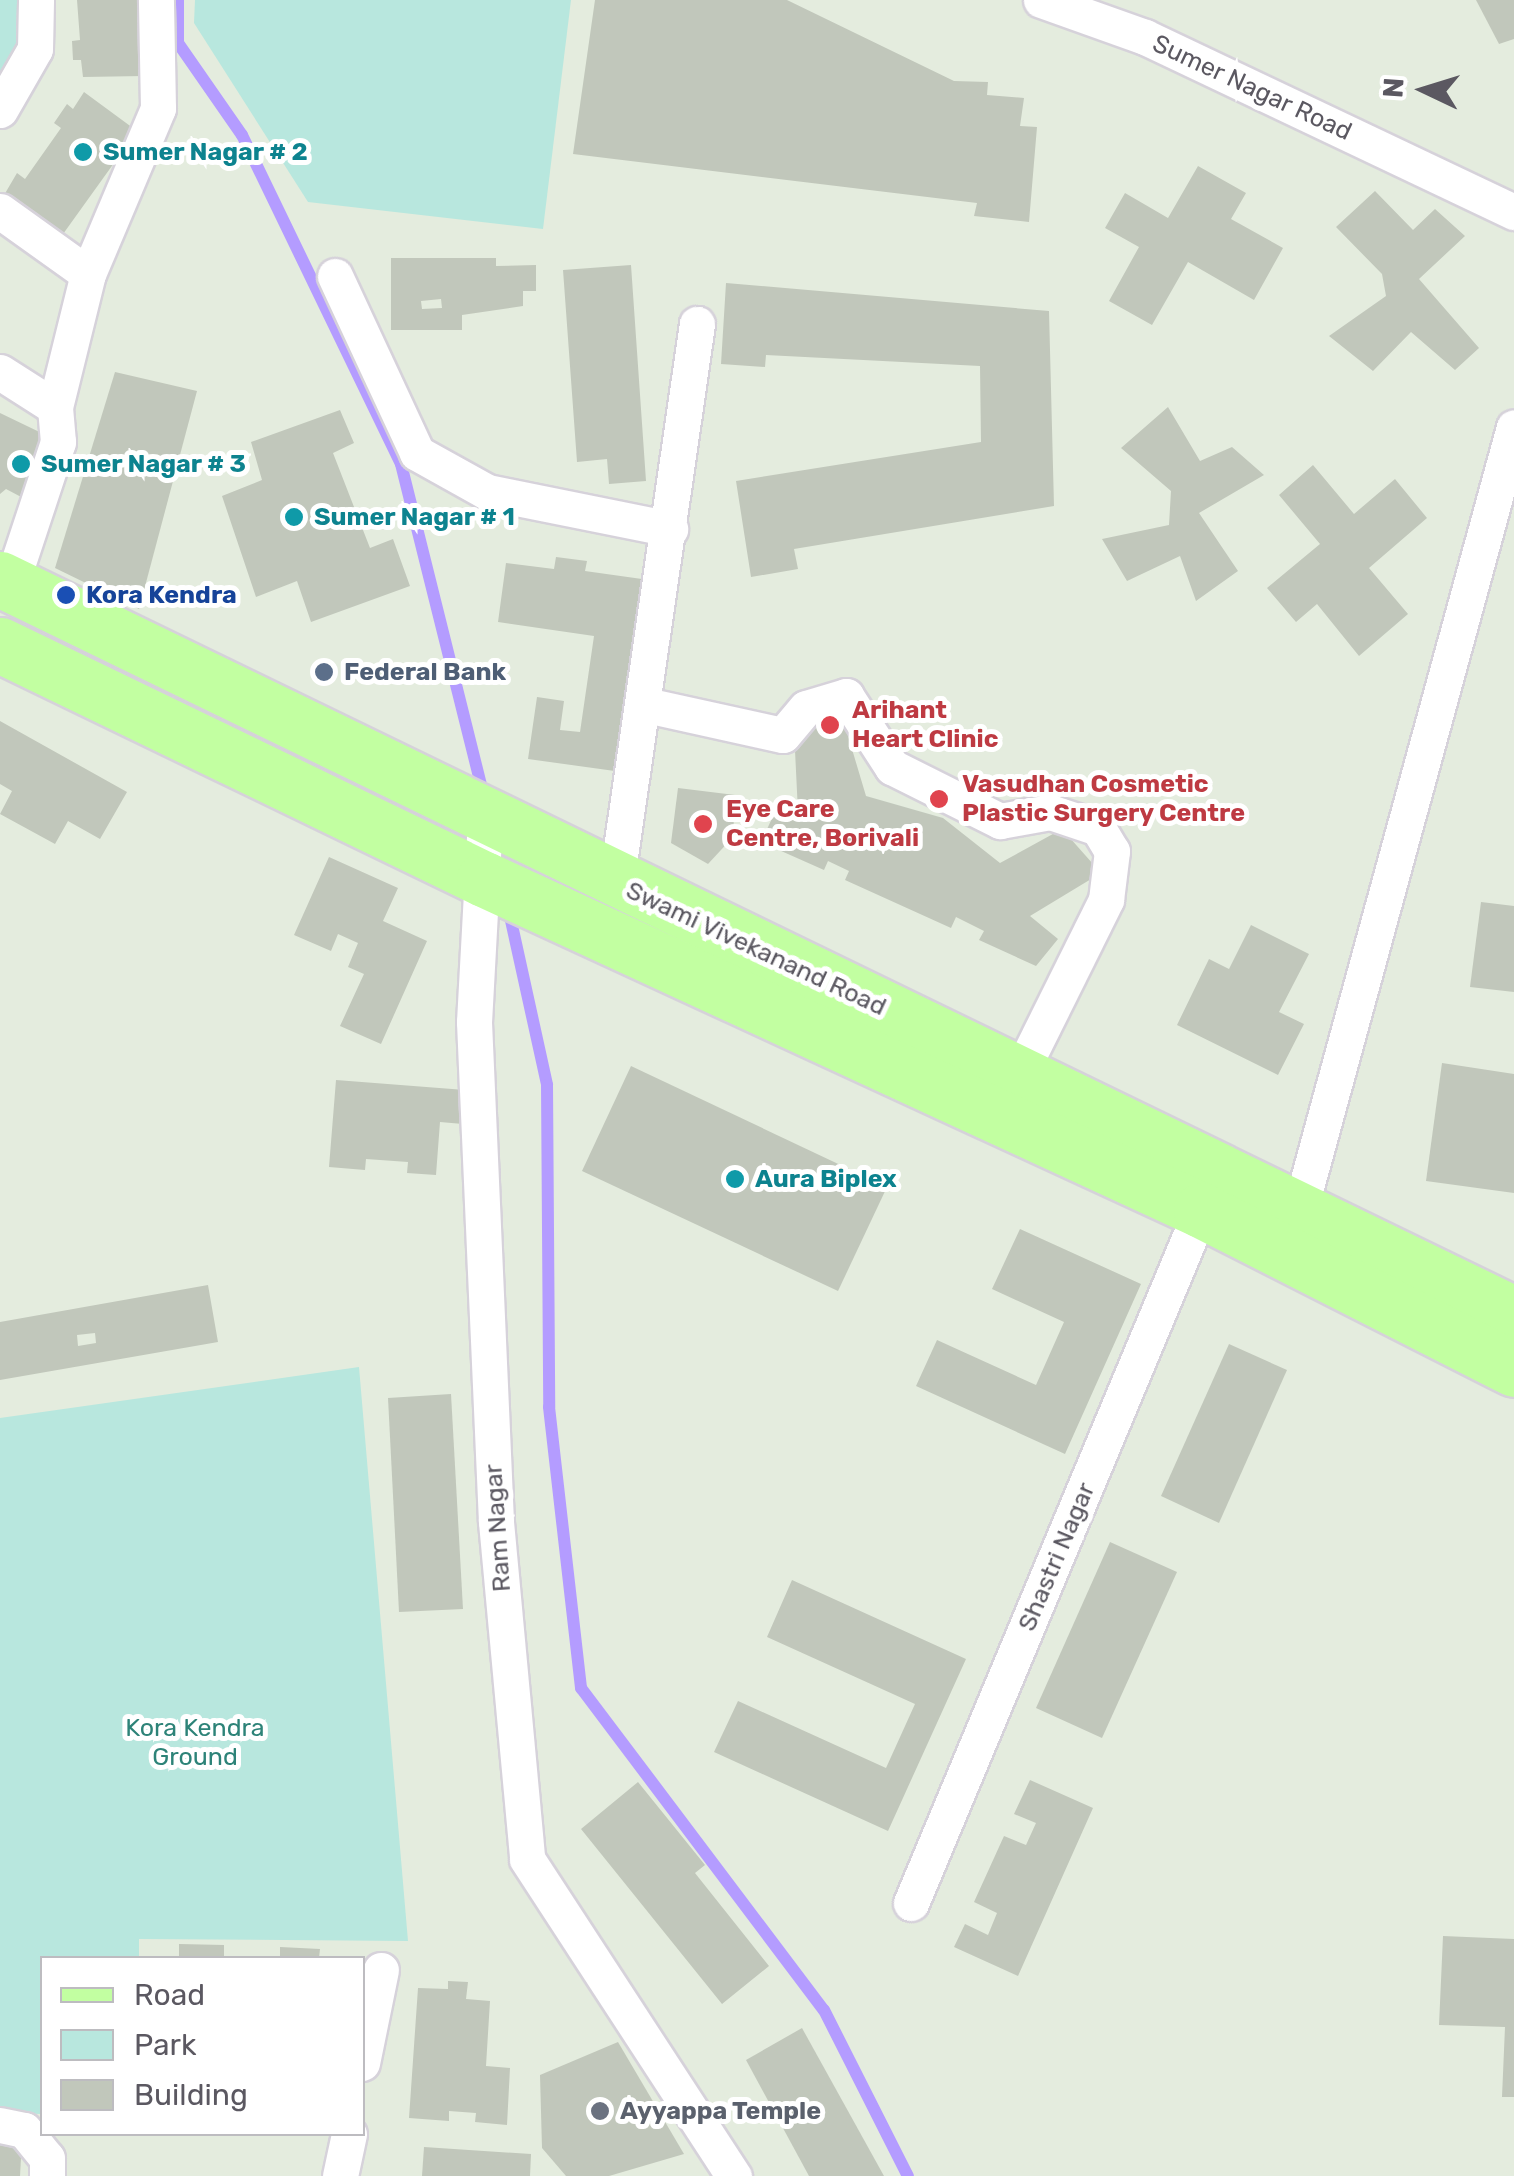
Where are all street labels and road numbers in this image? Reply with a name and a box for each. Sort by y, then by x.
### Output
street label: Sumer Nagar Road [1147,29,1357,147]
street label: Swami Vivekanand Road [621,875,891,1023]
street label: Ram Nagar [479,1463,517,1593]
street label: Shastri Nagar [1012,1478,1102,1636]

